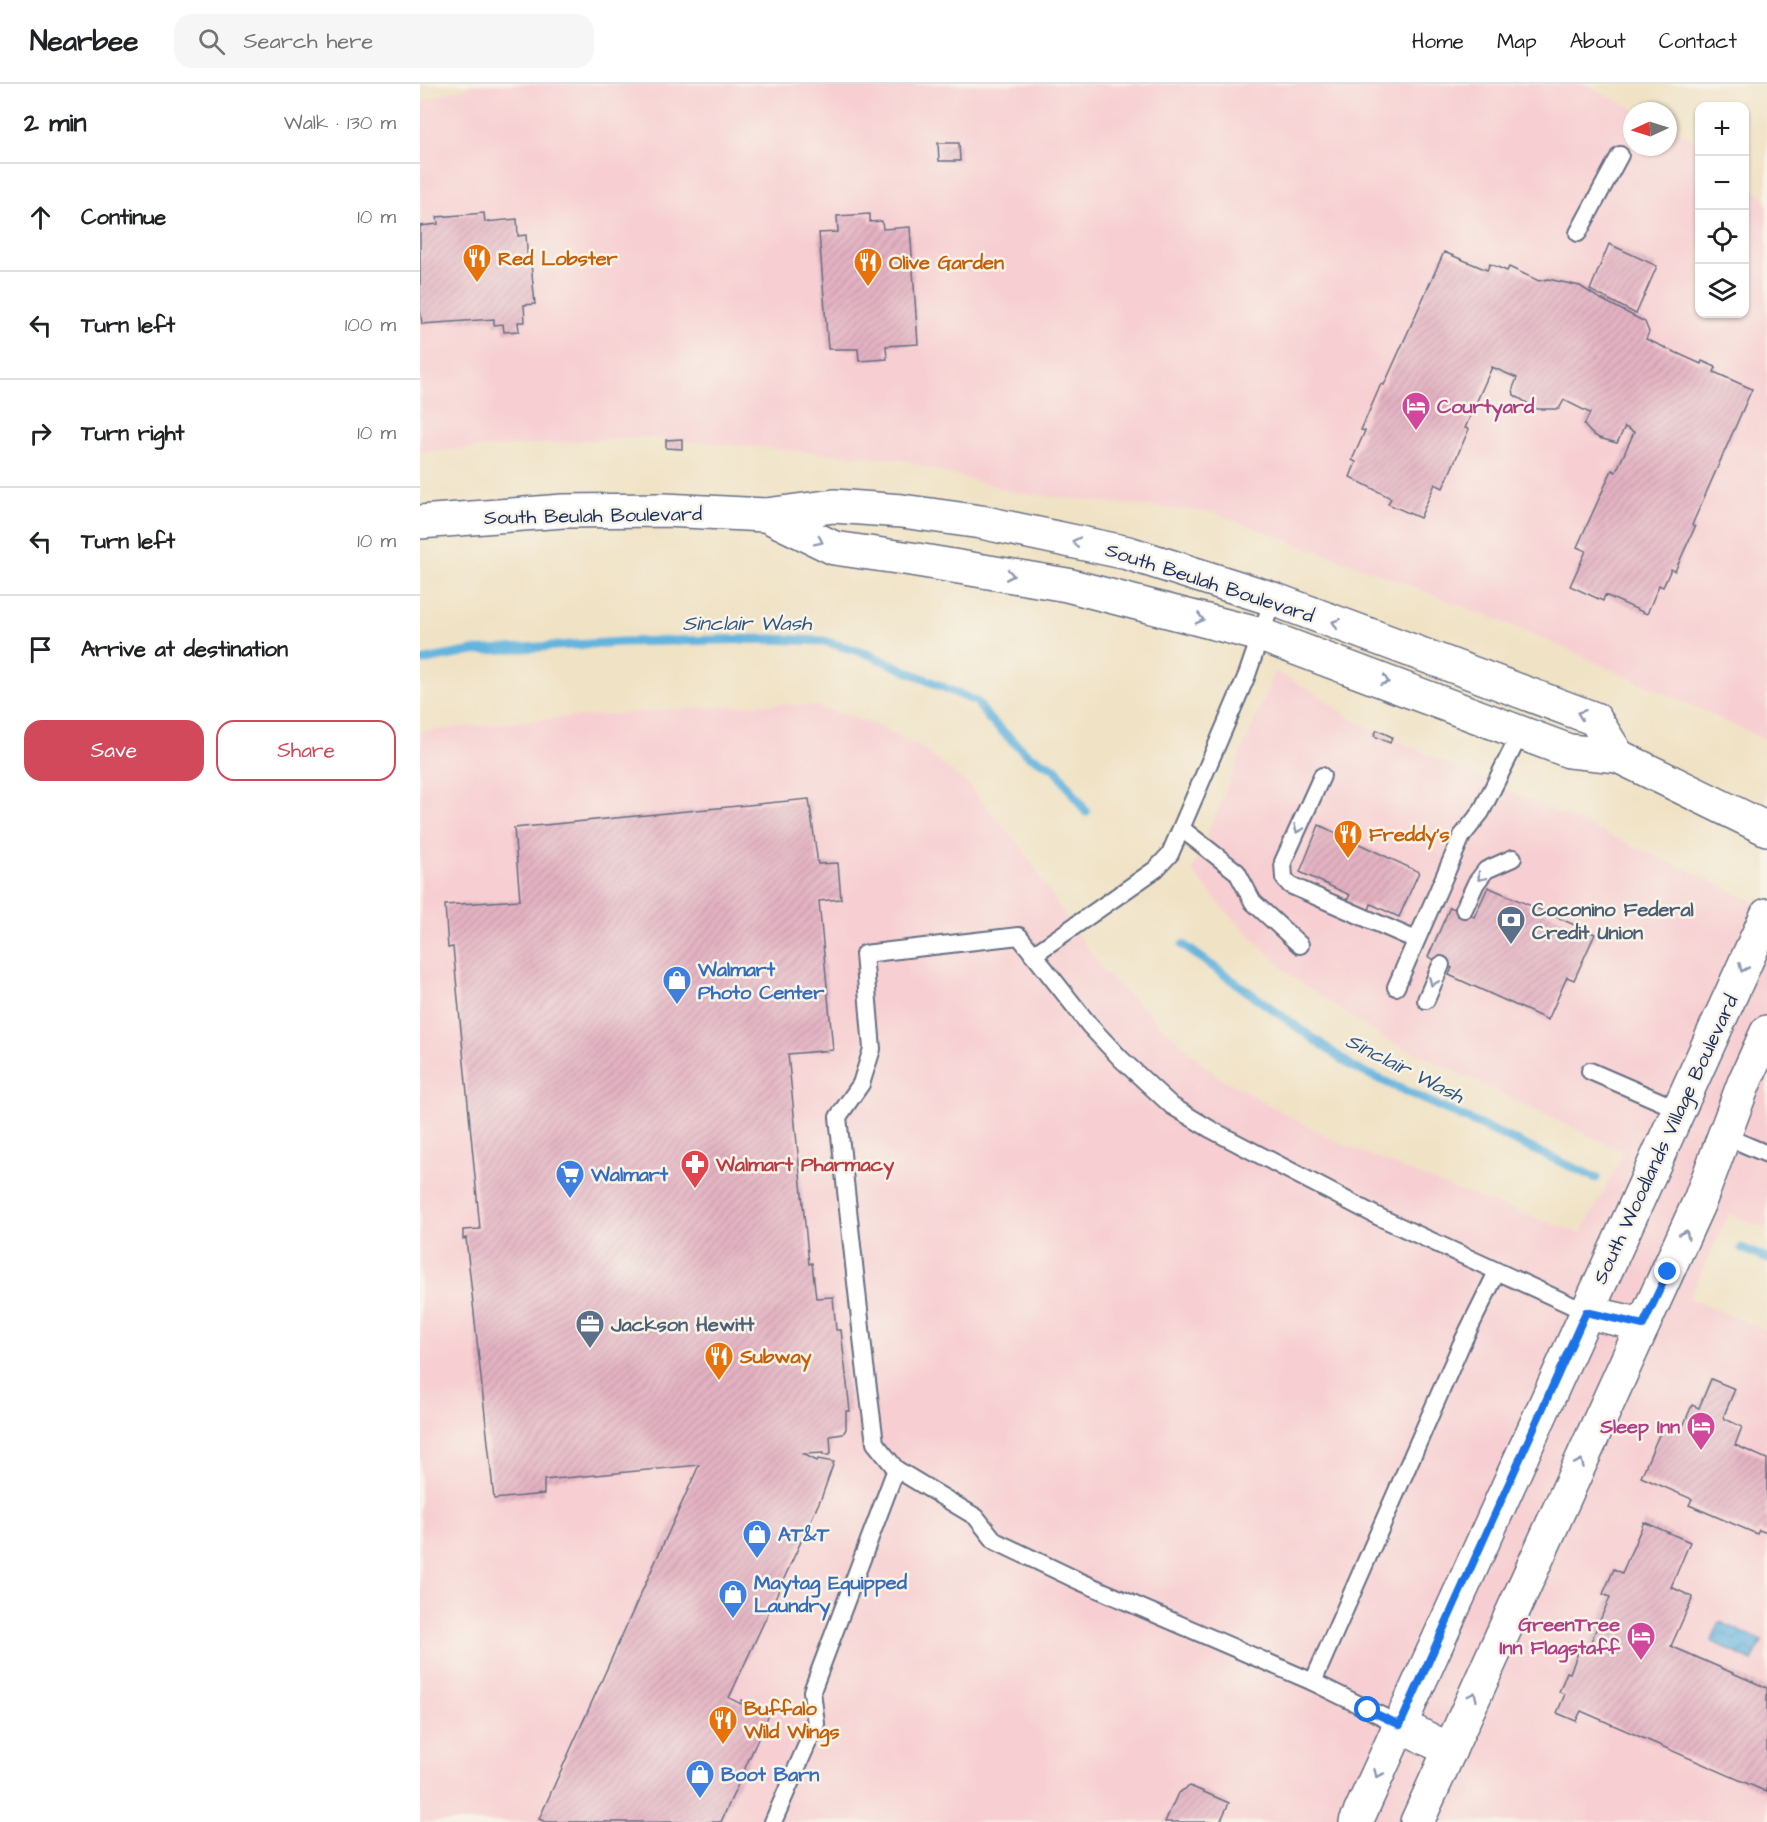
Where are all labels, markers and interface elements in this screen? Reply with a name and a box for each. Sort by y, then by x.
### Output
search box [174,14,594,68]
text: Nearbee [30,22,138,61]
icon: search [195,25,228,58]
text: Search here [243,26,373,57]
text: Home [1412,27,1464,56]
text: Map [1497,27,1537,56]
text: About [1570,27,1626,56]
text: Contact [1659,27,1737,56]
north arrow [1623,102,1677,156]
map controls [1695,102,1749,318]
button: + [1695,102,1749,156]
text: 2 min [24,105,86,141]
text: Walk · 130 m [284,109,396,137]
button: − [1695,156,1749,210]
icon: ahead [24,201,57,234]
text: Continue [81,202,166,233]
text: 10 m [357,203,396,231]
button: locate [1695,210,1749,264]
restaurant icon: Red Lobster [461,242,493,284]
place label: Red Lobster [498,245,619,273]
restaurant icon: Olive Garden [852,246,884,288]
place label: Olive Garden [889,249,1004,277]
button: layers [1695,264,1749,318]
icon: left [24,309,57,342]
text: Turn left [81,310,175,341]
text: 100 m [345,311,396,339]
hotel icon: Courtyard [1400,390,1432,432]
place label: Courtyard [1437,393,1535,422]
icon: right [24,417,57,450]
text: Turn right [81,418,184,449]
text: 10 m [357,419,396,447]
street label: South Beulah Boulevard [484,500,702,532]
icon: left [24,525,57,558]
text: Turn left [81,526,175,557]
text: 10 m [357,527,396,555]
one-way arrow [813,533,824,545]
one-way arrow [1071,536,1081,549]
street label: South Beulah Boulevard [1102,536,1318,630]
one-way arrow [1005,568,1015,581]
water label: Sinclair Wash [683,609,813,638]
one-way arrow [1194,612,1205,624]
one-way arrow [1331,618,1342,630]
icon: arrive [24,633,57,666]
text: Arrive at destination [81,634,288,665]
one-way arrow [1379,673,1390,686]
one-way arrow [1576,709,1587,721]
button: Save [24,720,204,781]
button: Share [216,720,396,781]
restaurant icon: Freddy's [1332,818,1364,860]
place label: Freddy's [1369,821,1449,850]
one-way arrow [1293,823,1305,834]
one-way arrow [1478,870,1489,881]
place label: Coconino Federal Credit Union [1532,896,1694,947]
bank icon: Coconino Federal Credit Union [1495,904,1527,946]
place label: Walmart Photo Center [697,956,825,1007]
one-way arrow [1738,962,1750,973]
shop icon: Walmart Photo Center [661,964,693,1006]
one-way arrow [1428,976,1440,987]
street label: South Woodlands Village Boulevard [1586,990,1746,1289]
water label: Sinclair Wash [1341,1026,1470,1111]
pharmacy icon: Walmart Pharmacy [679,1148,711,1190]
place label: Walmart Pharmacy [715,1151,894,1180]
supermarket icon: Walmart [554,1158,586,1200]
place label: Walmart [590,1161,669,1189]
one-way arrow [1678,1229,1690,1240]
route end [1654,1258,1680,1284]
office icon: Jackson Hewitt [574,1308,606,1350]
place label: Jackson Hewitt [610,1311,755,1339]
restaurant icon: Subway [703,1340,735,1382]
place label: Subway [739,1343,812,1372]
hotel icon: Sleep Inn [1685,1410,1717,1452]
place label: Sleep Inn [1599,1413,1680,1441]
one-way arrow [1573,1458,1585,1469]
shop icon: AT&T [741,1518,773,1560]
place label: AT&T [778,1521,830,1549]
place label: Maytag Equipped Laundry [754,1569,908,1621]
shop icon: Maytag Equipped Laundry [717,1578,749,1620]
place label: GreenTree Inn Flagstaff [1499,1611,1621,1663]
hotel icon: GreenTree Inn Flagstaff [1625,1620,1657,1662]
one-way arrow [1466,1692,1478,1703]
place label: Buffalo Wild Wings [743,1695,839,1747]
route start [1354,1696,1380,1722]
restaurant icon: Buffalo Wild Wings [707,1704,739,1746]
shop icon: Boot Barn [684,1758,716,1800]
place label: Boot Barn [721,1761,819,1789]
one-way arrow [1374,1767,1386,1778]

